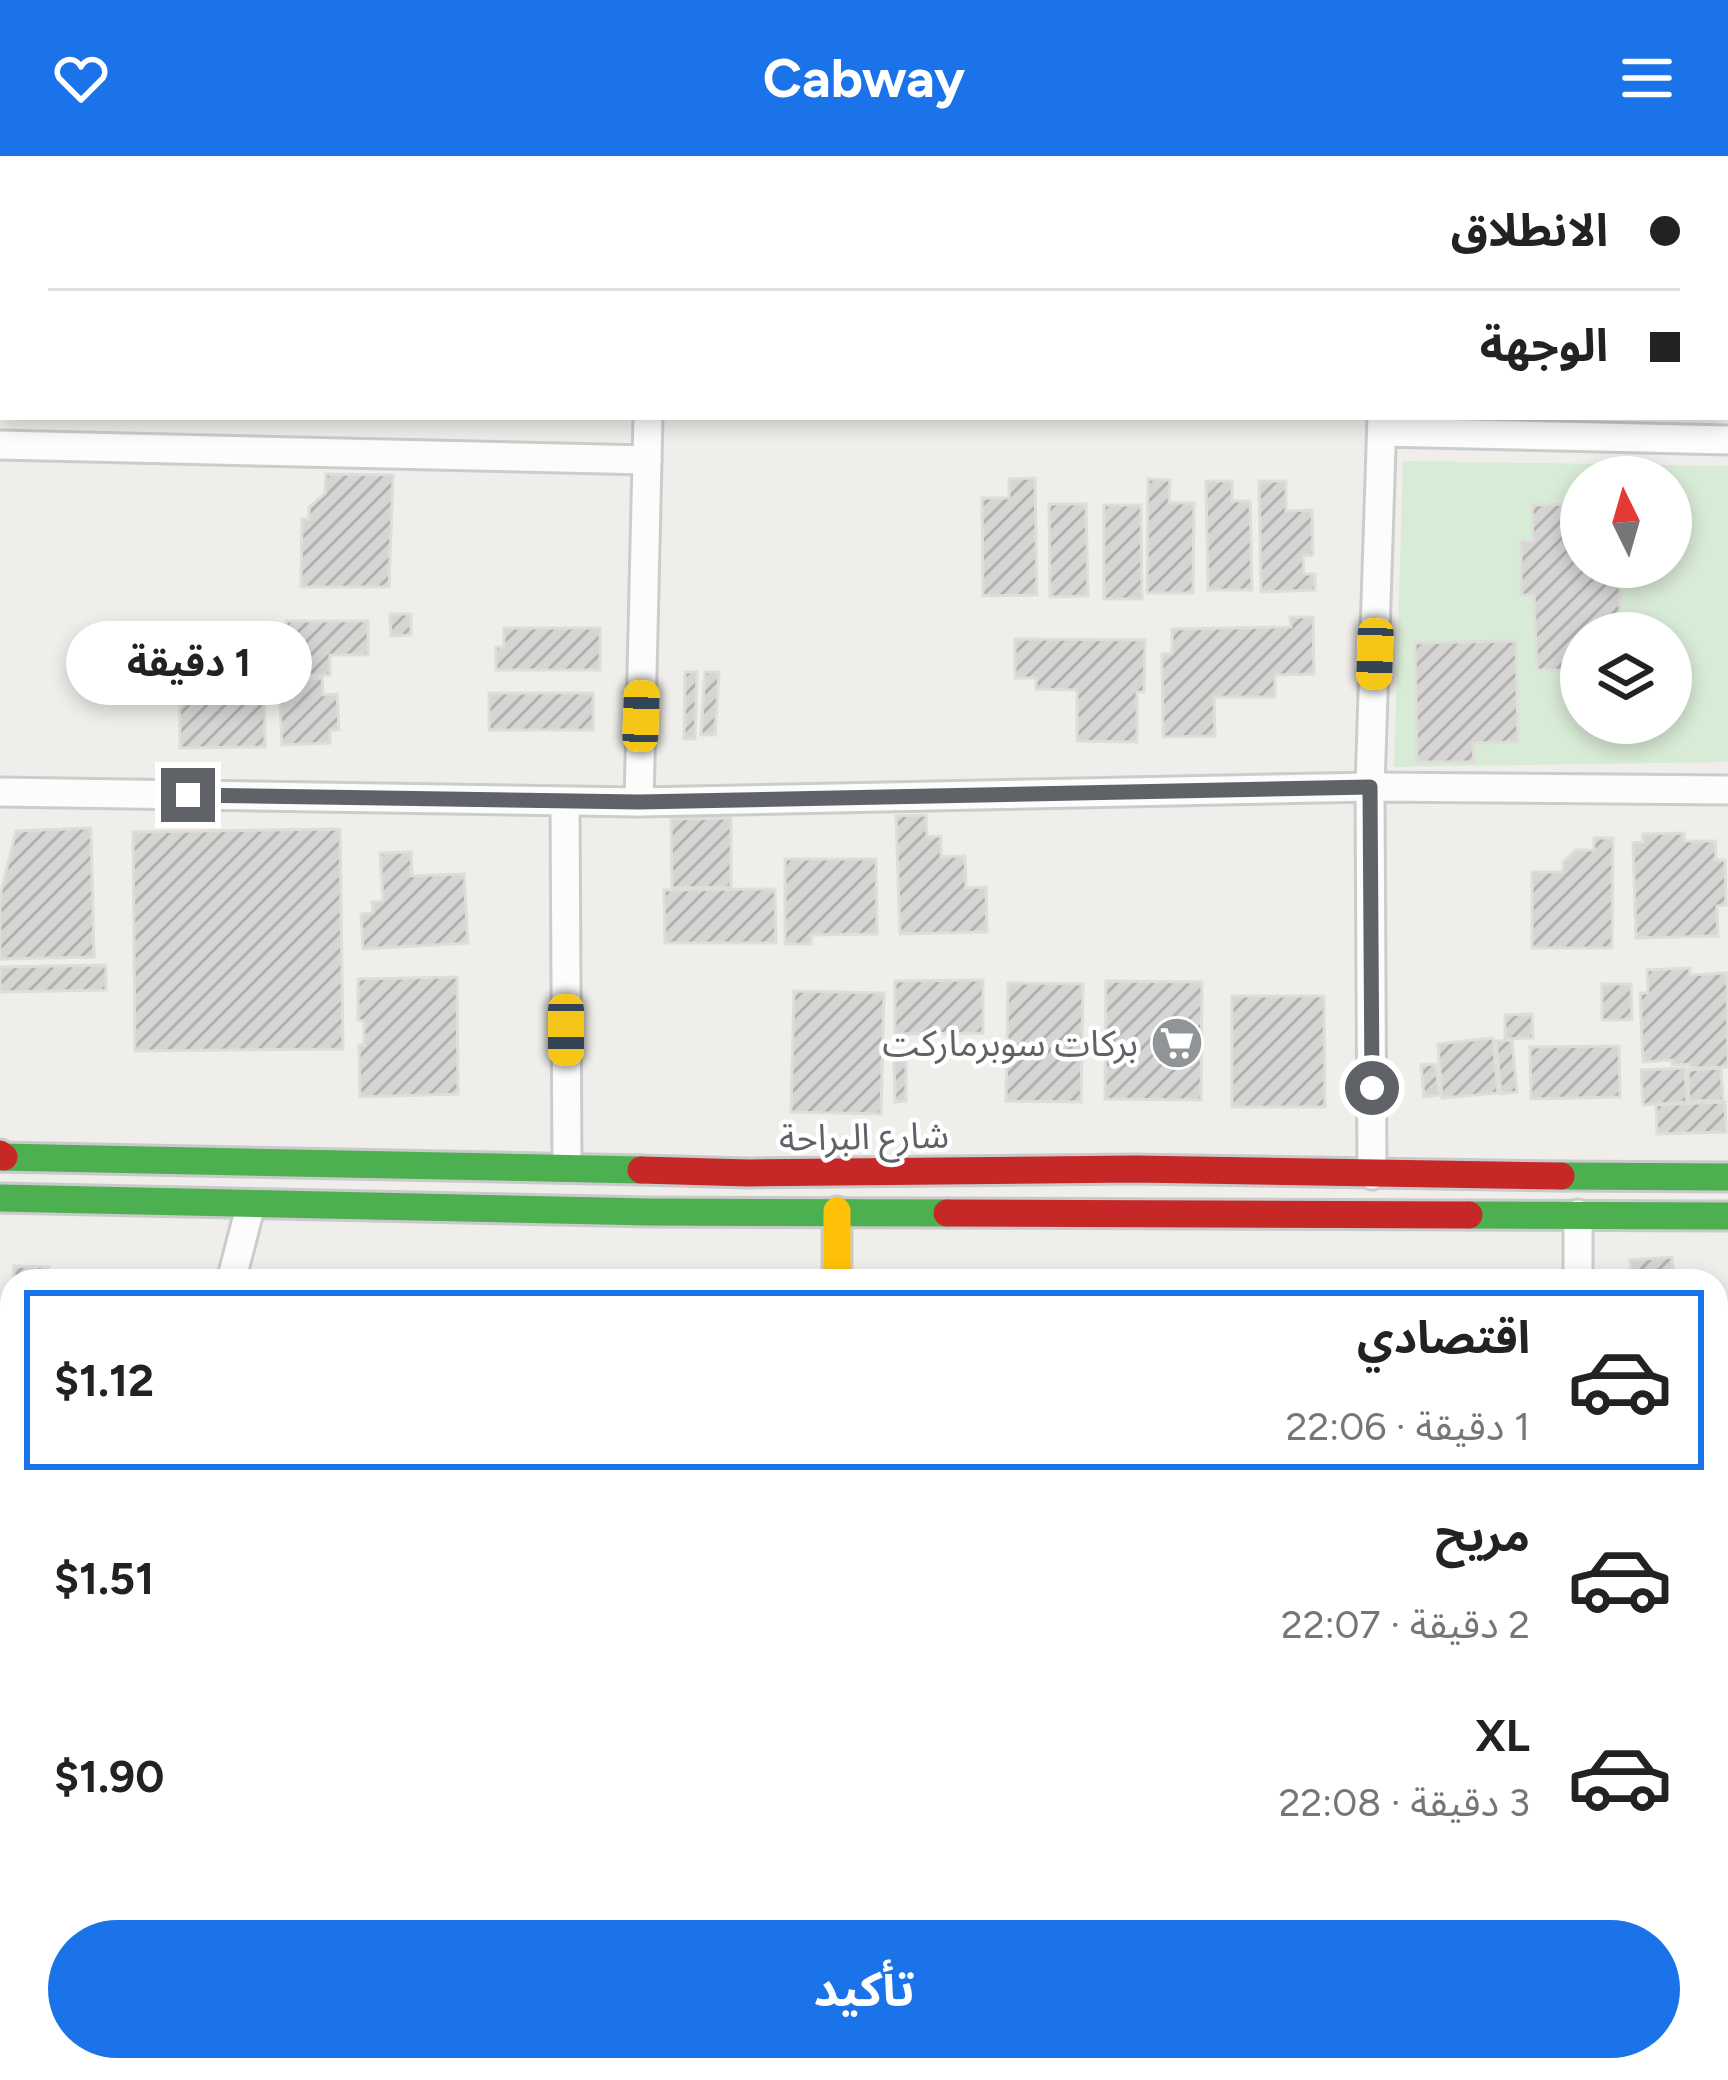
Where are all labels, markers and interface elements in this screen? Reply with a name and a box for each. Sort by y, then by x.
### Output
icon: heart [48,45,114,111]
icon: menu [1614,45,1680,111]
text: Cabway [763,46,965,111]
text: الانطلاق [1451,203,1608,257]
text: الوجهة [1480,318,1608,372]
north arrow [1560,456,1692,588]
map controls [1560,456,1692,744]
button: layers [1560,612,1692,744]
car [1356,617,1394,691]
callout: 1 دقيقة [65,621,311,705]
text: 1 دقيقة [127,639,251,686]
car [622,679,660,753]
route end [161,768,215,822]
car [548,994,584,1066]
supermarket icon: بركات سوبرماركت [1149,1015,1205,1071]
place label: بركات سوبرماركت [883,1022,1138,1065]
route start [1345,1061,1399,1115]
street label: شارع البراحة [779,1114,949,1164]
text: اقتصادي [1357,1310,1530,1364]
icon: car [1566,1326,1674,1434]
text: $1.12 [54,1353,154,1407]
text: 1 دقيقة · 22:06 [1286,1403,1530,1450]
text: مريح [1435,1508,1530,1562]
icon: car [1566,1524,1674,1632]
text: $1.51 [54,1551,154,1605]
text: 2 دقيقة · 22:07 [1281,1601,1530,1648]
text: XL [1475,1708,1530,1762]
icon: car [1566,1722,1674,1830]
text: $1.90 [54,1749,164,1803]
text: 3 دقيقة · 22:08 [1279,1779,1530,1826]
button: تأكيد [48,1920,1680,2058]

